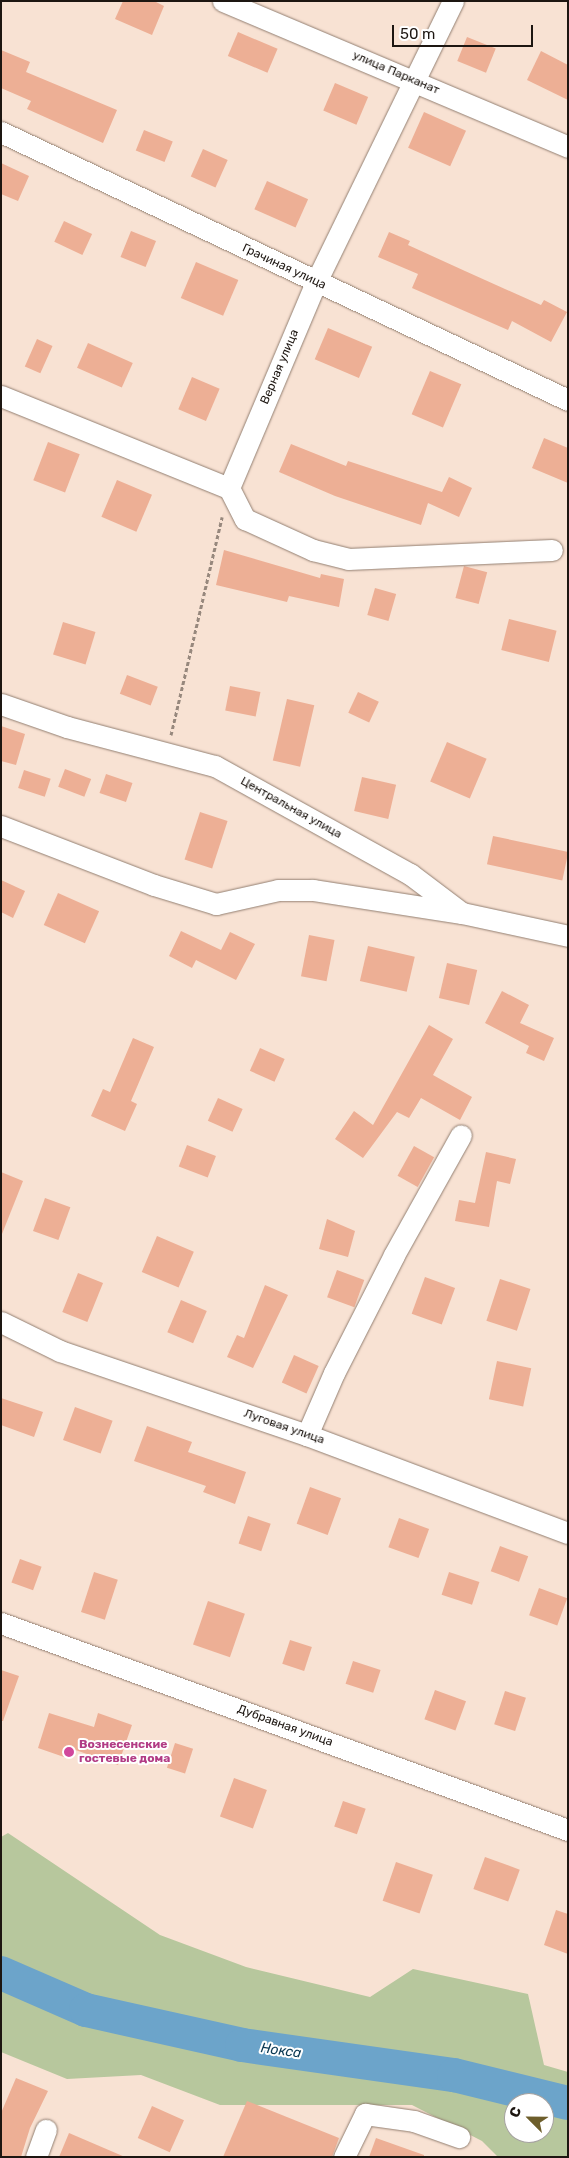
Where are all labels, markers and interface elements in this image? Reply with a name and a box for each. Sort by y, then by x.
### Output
scale bar [394,15,535,47]
text: 50 m [400,25,435,43]
street label: улица Парканат [350,48,442,98]
street label: Грачиная улица [240,241,328,293]
street label: Верная улица [258,327,302,407]
street label: Центральная улица [238,774,344,842]
street label: Луговая улица [242,1406,326,1448]
street label: Дубравная улица [235,1702,335,1750]
place label: Вознесенские гостевые дома [79,1738,170,1766]
marker: Вознесенские гостевые дома [63,1746,75,1758]
water label: Нокса [260,2040,302,2062]
north arrow [504,2093,554,2143]
text: С [506,2104,525,2120]

